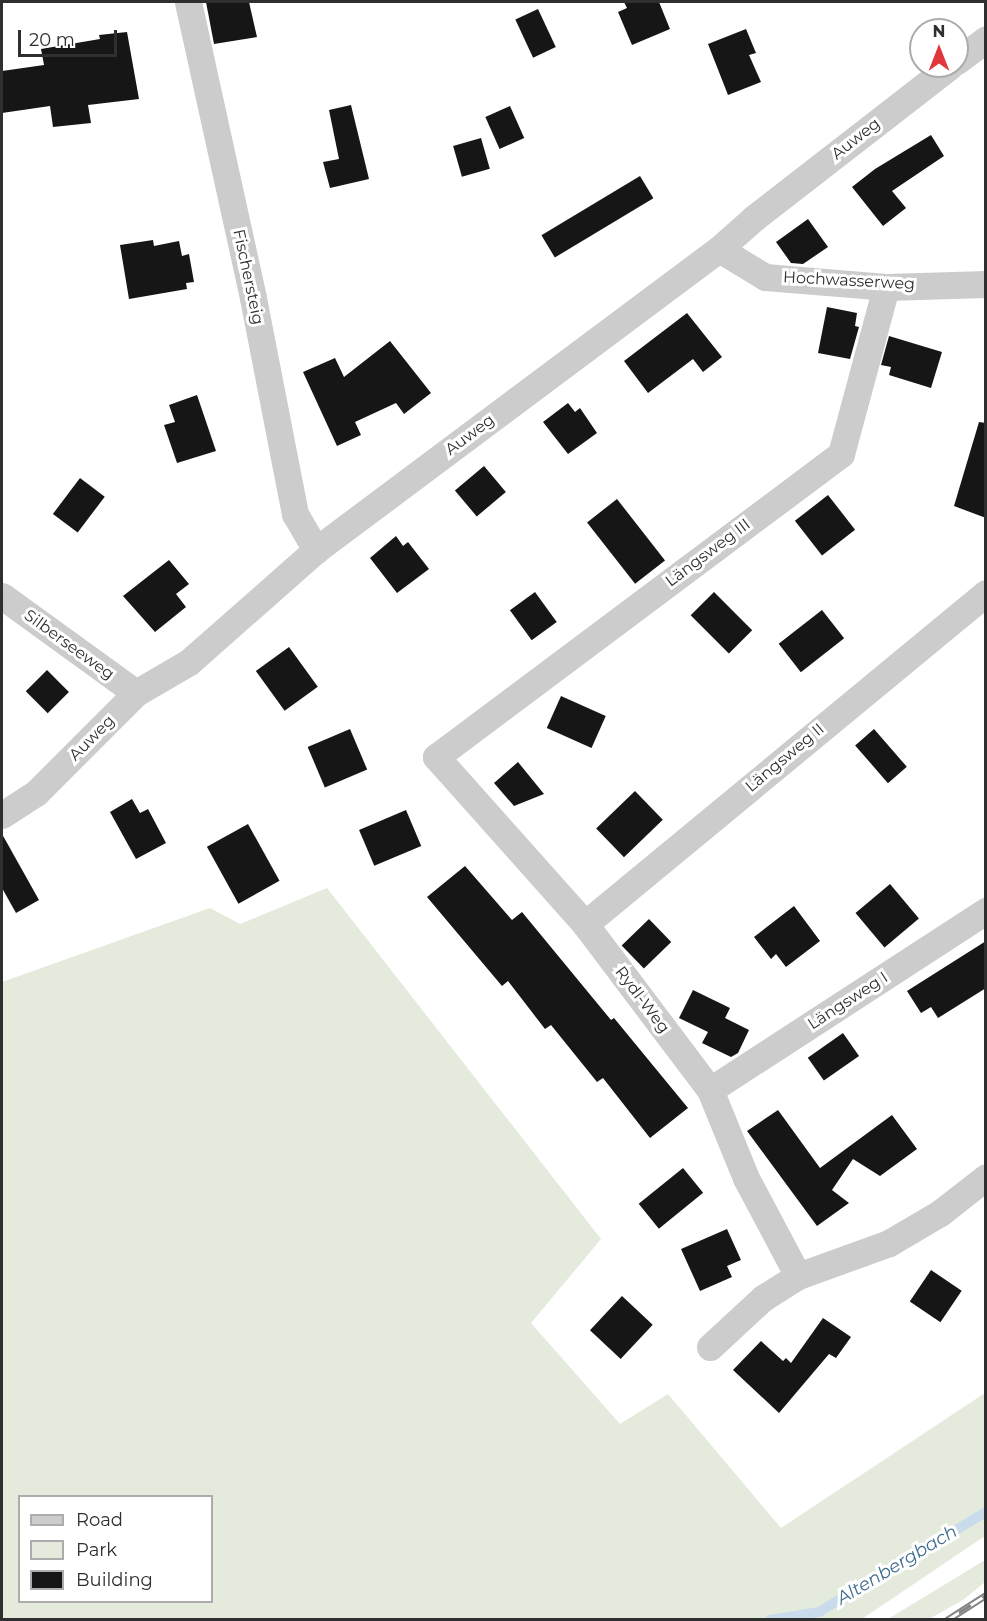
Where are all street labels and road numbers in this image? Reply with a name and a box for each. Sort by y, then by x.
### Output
street label: Auweg [828,114,884,164]
street label: Fischersteig [229,228,267,326]
street label: Hochwasserweg [783,268,915,294]
street label: Auweg [442,410,498,460]
street label: Längsweg III [662,515,754,591]
street label: Silberseeweg [20,606,118,684]
street label: Auweg [65,711,119,765]
street label: Längsweg II [742,720,828,796]
street label: Rydl-Weg [611,963,673,1037]
street label: Längsweg I [804,968,892,1034]

